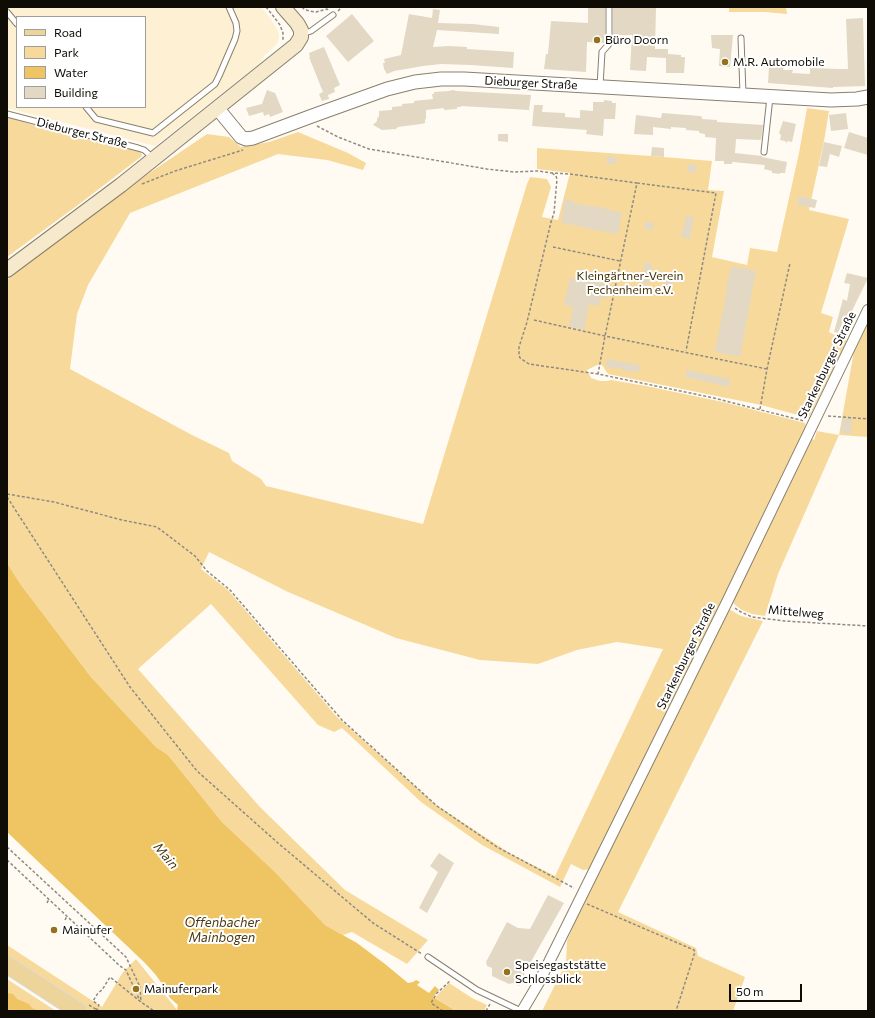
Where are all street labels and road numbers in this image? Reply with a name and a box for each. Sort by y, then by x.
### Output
street label: Dieburger Straße [484,73,578,93]
street label: Dieburger Straße [35,115,129,151]
street label: Starkenburger Straße [795,309,859,421]
street label: Starkenburger Straße [654,600,718,712]
street label: Mittelweg [768,602,824,622]

